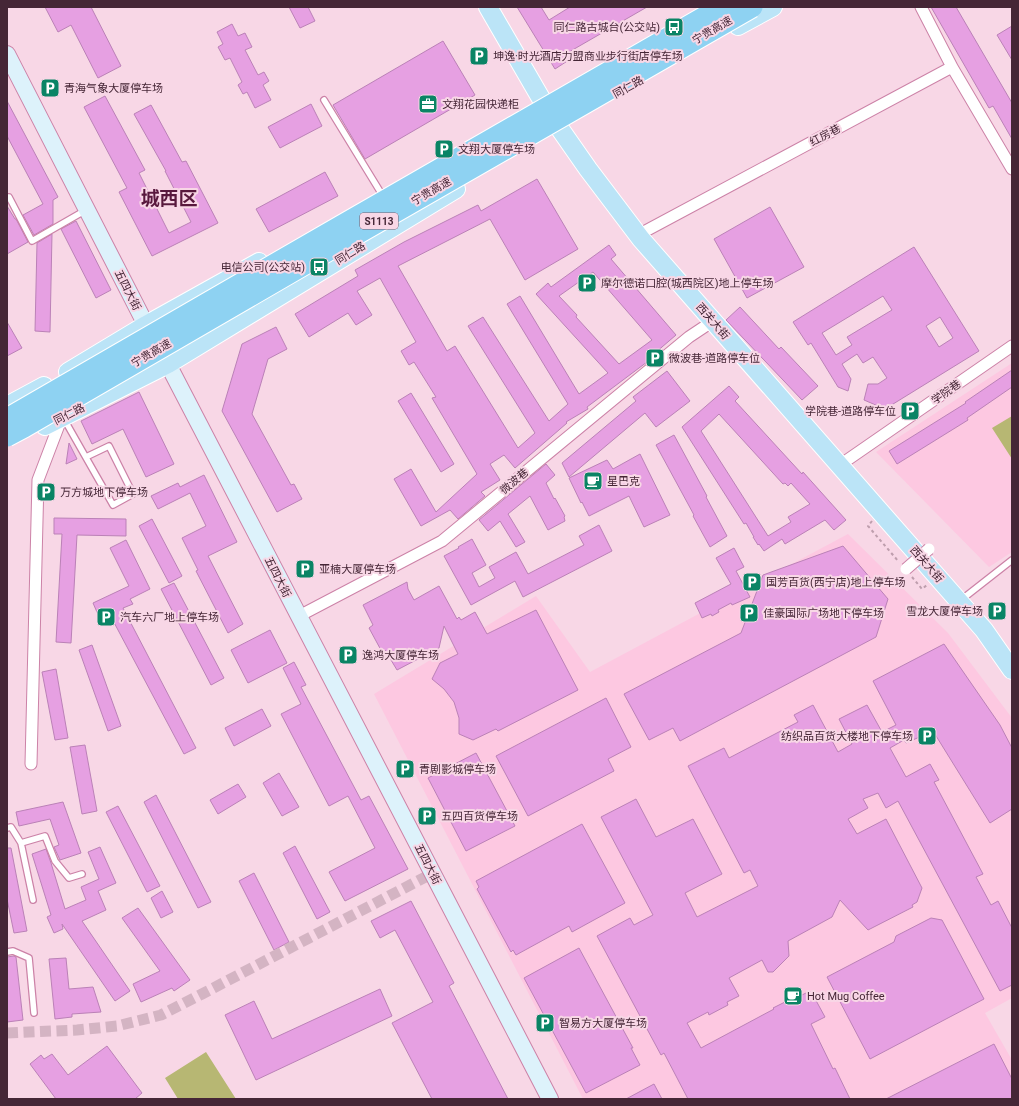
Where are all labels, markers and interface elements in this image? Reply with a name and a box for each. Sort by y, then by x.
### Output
street label: 宁贵高速 [690,14,735,47]
bus stop icon: 同仁路古城台(公交站) [663,16,685,38]
place label: 同仁路古城台(公交站) [553,21,660,34]
parking icon: 坤逸·时光酒店力盟商业步行街店停车场 [468,45,490,67]
place label: 坤逸·时光酒店力盟商业步行街店停车场 [493,50,683,63]
street label: 同仁路 [611,74,646,101]
parking icon: 青海气象大厦停车场 [39,77,61,99]
place label: 青海气象大厦停车场 [64,82,163,95]
office icon: 文翔花园快递柜 [417,93,439,115]
place label: 文翔花园快递柜 [442,98,519,111]
street label: 红房巷 [808,122,843,149]
parking icon: 文翔大厦停车场 [433,138,455,160]
place label: 文翔大厦停车场 [458,143,535,156]
street label: 宁贵高速 [409,175,454,208]
district label: 城西区 [140,187,198,210]
road number: S1113 [360,213,398,229]
street label: 同仁路 [333,239,368,267]
bus stop icon: 电信公司(公交站) [308,256,330,278]
place label: 电信公司(公交站) [220,261,305,274]
street label: 五四大街 [112,268,143,313]
parking icon: 摩尔德诺口腔(城西院区)地上停车场 [576,272,598,294]
place label: 摩尔德诺口腔(城西院区)地上停车场 [601,277,774,290]
street label: 西关大街 [693,300,732,342]
street label: 宁贵高速 [129,337,174,370]
parking icon: 微波巷-道路停车位 [644,347,666,369]
place label: 微波巷-道路停车位 [668,352,760,365]
street label: 学院巷 [929,378,964,407]
parking icon: 学院巷-道路停车位 [899,400,921,422]
street label: 同仁路 [52,401,87,428]
place label: 学院巷-道路停车位 [805,405,896,418]
street label: 微波巷 [497,466,531,498]
cafe icon: 星巴克 [582,470,604,492]
place label: 星巴克 [607,475,640,488]
parking icon: 万方城地下停车场 [35,481,57,503]
place label: 万方城地下停车场 [60,486,148,499]
street label: 西关大街 [907,543,946,585]
street label: 五四大街 [262,555,293,600]
parking icon: 亚楠大厦停车场 [294,558,316,580]
place label: 亚楠大厦停车场 [319,563,396,576]
parking icon: 国芳百货(西宁店)地上停车场 [741,571,763,593]
place label: 国芳百货(西宁店)地上停车场 [766,576,906,589]
parking icon: 雪龙大厦停车场 [986,600,1008,622]
parking icon: 佳豪国际广场地下停车场 [738,602,760,624]
place label: 雪龙大厦停车场 [906,605,983,618]
parking icon: 汽车六厂地上停车场 [95,606,117,628]
place label: 佳豪国际广场地下停车场 [763,607,884,620]
place label: 汽车六厂地上停车场 [120,611,219,624]
parking icon: 逸鸿大厦停车场 [337,644,359,666]
place label: 逸鸿大厦停车场 [362,649,439,662]
parking icon: 纺织品百货大楼地下停车场 [916,725,938,747]
place label: 纺织品百货大楼地下停车场 [781,730,913,743]
parking icon: 青剧影城停车场 [394,758,416,780]
place label: 青剧影城停车场 [419,763,496,776]
parking icon: 五四百货停车场 [416,805,438,827]
place label: 五四百货停车场 [441,810,518,823]
street label: 五四大街 [412,842,443,887]
cafe icon: Hot Mug Coffee [782,985,804,1007]
place label: Hot Mug Coffee [807,990,885,1003]
parking icon: 智易方大厦停车场 [534,1012,556,1034]
place label: 智易方大厦停车场 [559,1017,647,1030]

